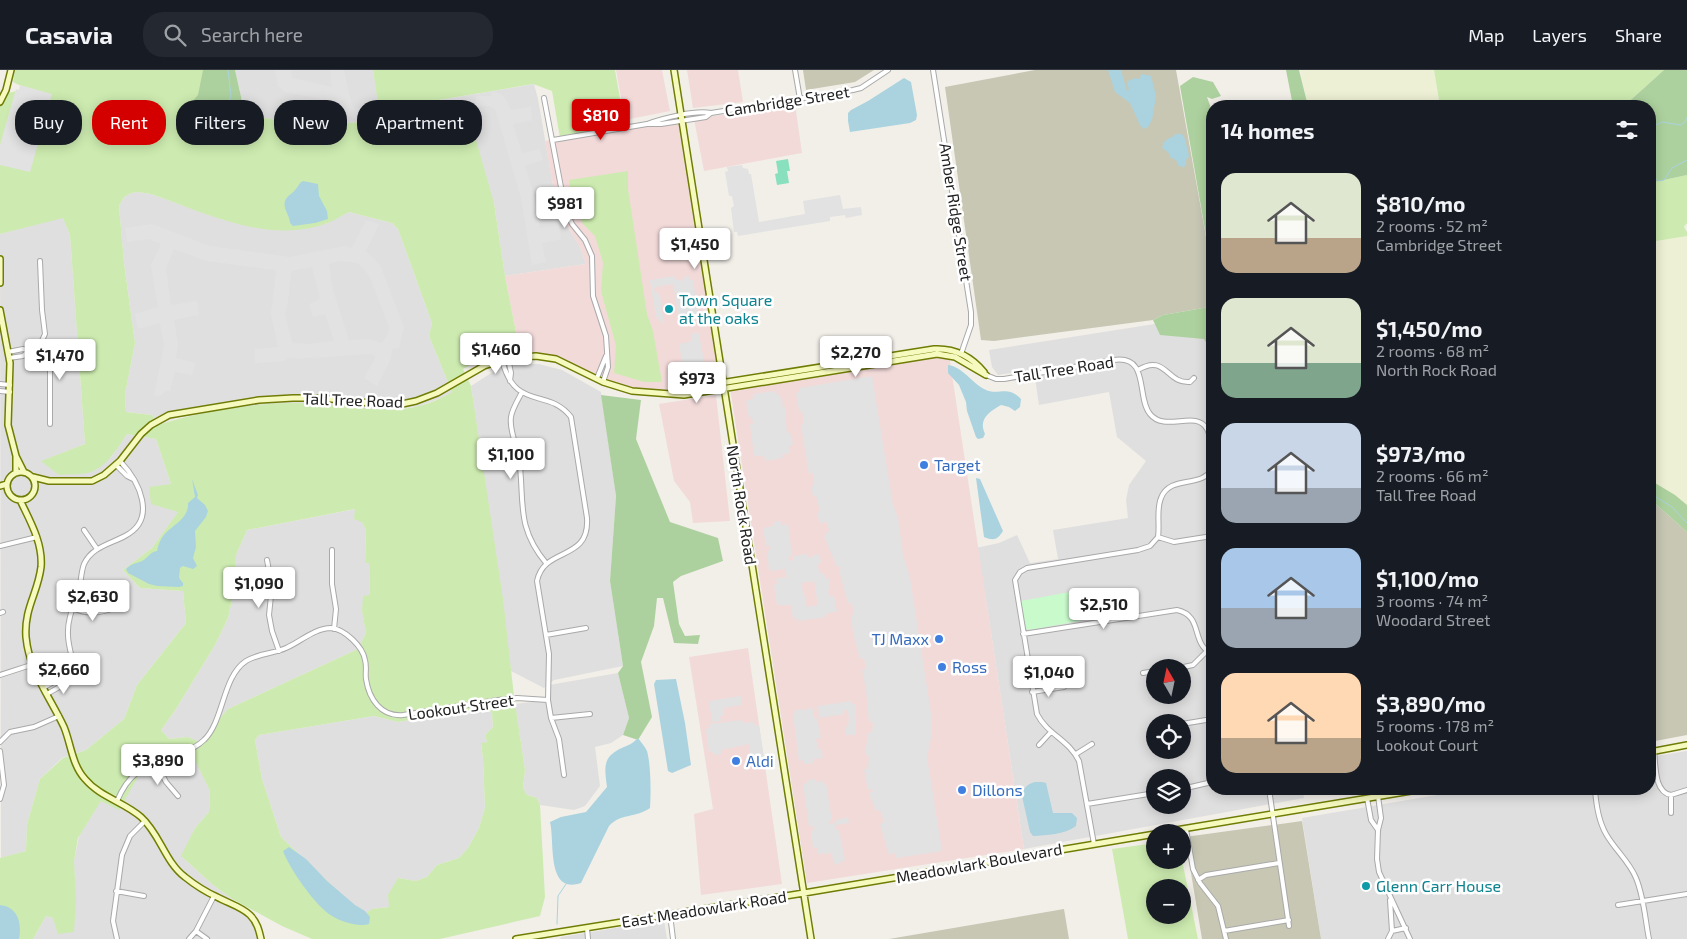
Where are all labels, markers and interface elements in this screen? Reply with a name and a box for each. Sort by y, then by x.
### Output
search box [143,12,493,57]
text: Casavia [25,20,113,49]
icon: search [161,21,189,49]
text: Search here [201,23,303,46]
text: Map [1468,24,1504,46]
text: Layers [1532,24,1587,46]
text: Share [1615,24,1662,46]
street label: Cambridge Street [723,81,851,120]
pin: $810 [571,98,631,141]
chip: Buy [15,100,82,145]
chip: Rent [92,100,166,145]
chip: Filters [176,100,264,145]
chip: New [274,100,347,145]
chip: Apartment [357,100,482,145]
text: $810 [583,105,619,124]
icon: filters [1613,116,1641,144]
text: 14 homes [1221,118,1315,143]
street label: Amber Ridge Street [936,141,977,282]
pin: $981 [535,186,595,229]
text: $810/mo [1376,191,1465,216]
text: $981 [547,193,583,212]
icon: home [1261,193,1321,253]
text: 2 rooms · 52 m² [1376,216,1488,235]
pin: $1,450 [654,228,736,270]
text: $1,450 [670,234,720,253]
text: Cambridge Street [1376,235,1502,254]
place label: Town Square at the oaks [679,290,772,327]
marker: Town Square at the oaks [663,303,675,315]
text: $1,450/mo [1376,316,1482,341]
icon: home [1261,318,1321,378]
pin: $1,460 [455,332,537,375]
pin: $2,270 [815,336,897,378]
pin: $1,470 [19,338,101,381]
text: $1,460 [471,339,521,358]
text: 2 rooms · 68 m² [1376,341,1489,360]
text: $2,270 [831,342,881,361]
text: $1,470 [36,345,84,364]
street label: Tall Tree Road [1013,351,1115,386]
text: North Rock Road [1376,360,1497,379]
pin: $973 [667,362,727,404]
text: $973 [679,368,715,387]
street label: Tall Tree Road [302,388,404,411]
pin: $1,100 [470,438,552,480]
text: $973/mo [1376,441,1465,466]
icon: home [1261,443,1321,503]
text: $1,100 [488,444,534,463]
street label: North Rock Road [724,444,761,566]
place label: Target [934,455,980,474]
marker: Target [918,459,930,471]
text: 2 rooms · 66 m² [1376,466,1489,485]
text: Tall Tree Road [1376,485,1477,504]
pin: $1,090 [218,566,300,609]
text: $1,100/mo [1376,566,1479,591]
icon: home [1261,568,1321,628]
text: $1,090 [234,573,284,592]
pin: $2,630 [52,580,134,622]
text: $2,630 [67,586,119,605]
pin: $2,510 [1063,588,1145,630]
text: 3 rooms · 74 m² [1376,591,1488,610]
text: $2,510 [1080,594,1128,613]
text: Woodard Street [1376,610,1490,629]
place label: TJ Maxx [872,629,930,648]
marker: TJ Maxx [933,633,945,645]
pin: $2,660 [23,652,105,695]
pin: $1,040 [1008,656,1090,698]
place label: Ross [952,657,987,676]
text: $2,660 [38,659,90,678]
north arrow [1146,659,1191,704]
map controls [1146,659,1191,924]
marker: Ross [936,661,948,673]
text: $1,040 [1024,662,1074,681]
street label: Lookout Street [407,690,515,723]
text: $3,890/mo [1376,691,1486,716]
icon: home [1261,693,1321,753]
button: locate [1146,714,1191,759]
text: 5 rooms · 178 m² [1376,716,1494,735]
text: Lookout Court [1376,735,1478,754]
pin: $3,890 [117,744,199,786]
text: $3,890 [132,750,184,769]
place label: Aldi [746,751,774,770]
marker: Aldi [730,755,742,767]
button: layers [1146,769,1191,814]
place label: Dillons [972,780,1023,799]
marker: Dillons [956,784,968,796]
button: + [1146,824,1191,869]
street label: Meadowlark Boulevard [894,839,1063,886]
place label: Glenn Carr House [1376,876,1501,895]
button: − [1146,879,1191,924]
marker: Glenn Carr House [1360,880,1372,892]
street label: East Meadowlark Road [620,886,788,931]

